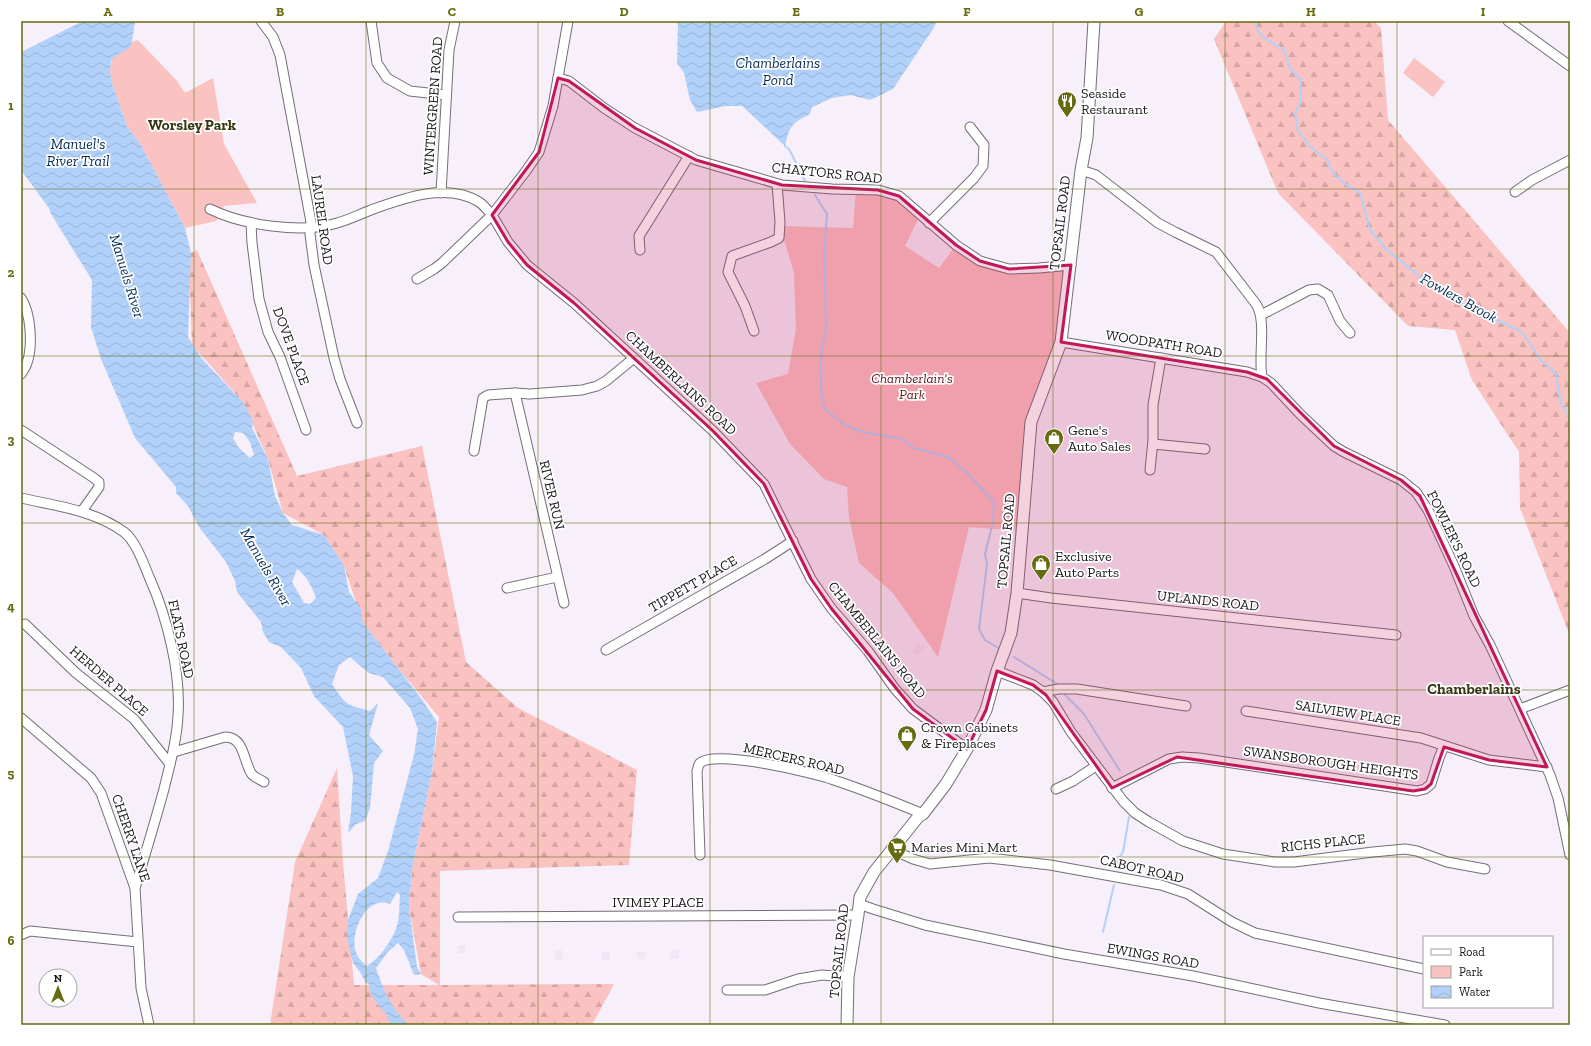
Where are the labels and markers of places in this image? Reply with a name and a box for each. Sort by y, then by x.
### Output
place label: Seaside Restaurant [1081,85,1149,118]
restaurant icon: Seaside Restaurant [1056,90,1078,118]
place label: Gene's Auto Sales [1068,422,1131,455]
shop icon: Gene's Auto Sales [1043,427,1065,455]
place label: Exclusive Auto Parts [1055,548,1119,581]
shop icon: Exclusive Auto Parts [1030,553,1052,581]
place label: Crown Cabinets & Fireplaces [921,719,1018,752]
shop icon: Crown Cabinets & Fireplaces [896,724,918,752]
supermarket icon: Maries Mini Mart [886,836,908,864]
place label: Maries Mini Mart [911,839,1018,856]

